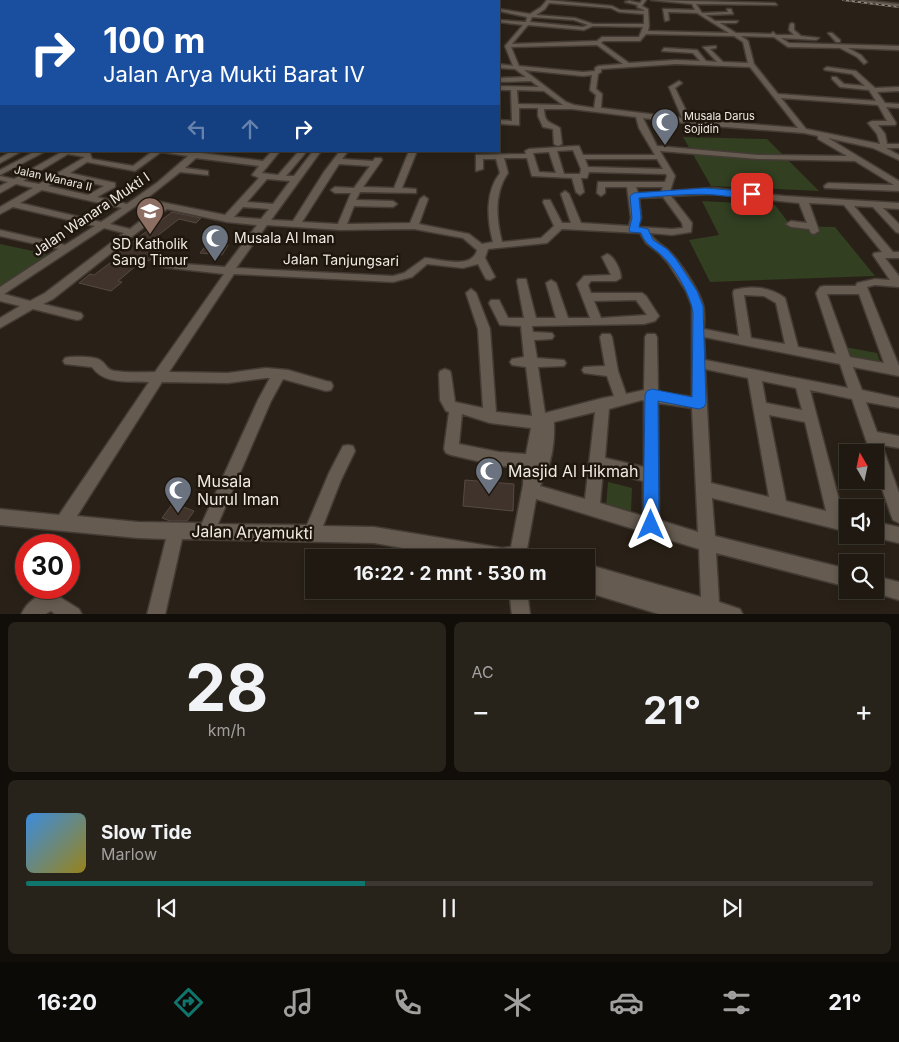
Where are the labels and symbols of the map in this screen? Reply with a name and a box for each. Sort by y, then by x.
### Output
mosque icon: Musala Darus Sojidin [650,107,680,146]
place label: Musala Darus Sojidin [684,109,755,136]
street label: Jalan Wanara II [13,162,93,194]
street label: Jalan Wanara Mukti I [29,168,153,259]
pin [731,173,773,215]
school or university icon: SD Katholik Sang Timur [135,196,165,235]
mosque icon: Musala Al Iman [200,223,230,262]
place label: Musala Al Iman [234,229,335,246]
place label: SD Katholik Sang Timur [112,235,188,268]
street label: Jalan Tanjungsari [283,250,399,269]
north arrow [839,444,884,489]
mosque icon: Masjid Al Hikmah [474,456,504,495]
place label: Masjid Al Hikmah [508,461,638,481]
place label: Musala Nurul Iman [197,471,279,509]
mosque icon: Musala Nurul Iman [163,475,193,514]
position arrow [624,498,676,550]
street label: Jalan Aryamukti [191,521,313,543]
speed limit sign: 30 [15,534,80,599]

